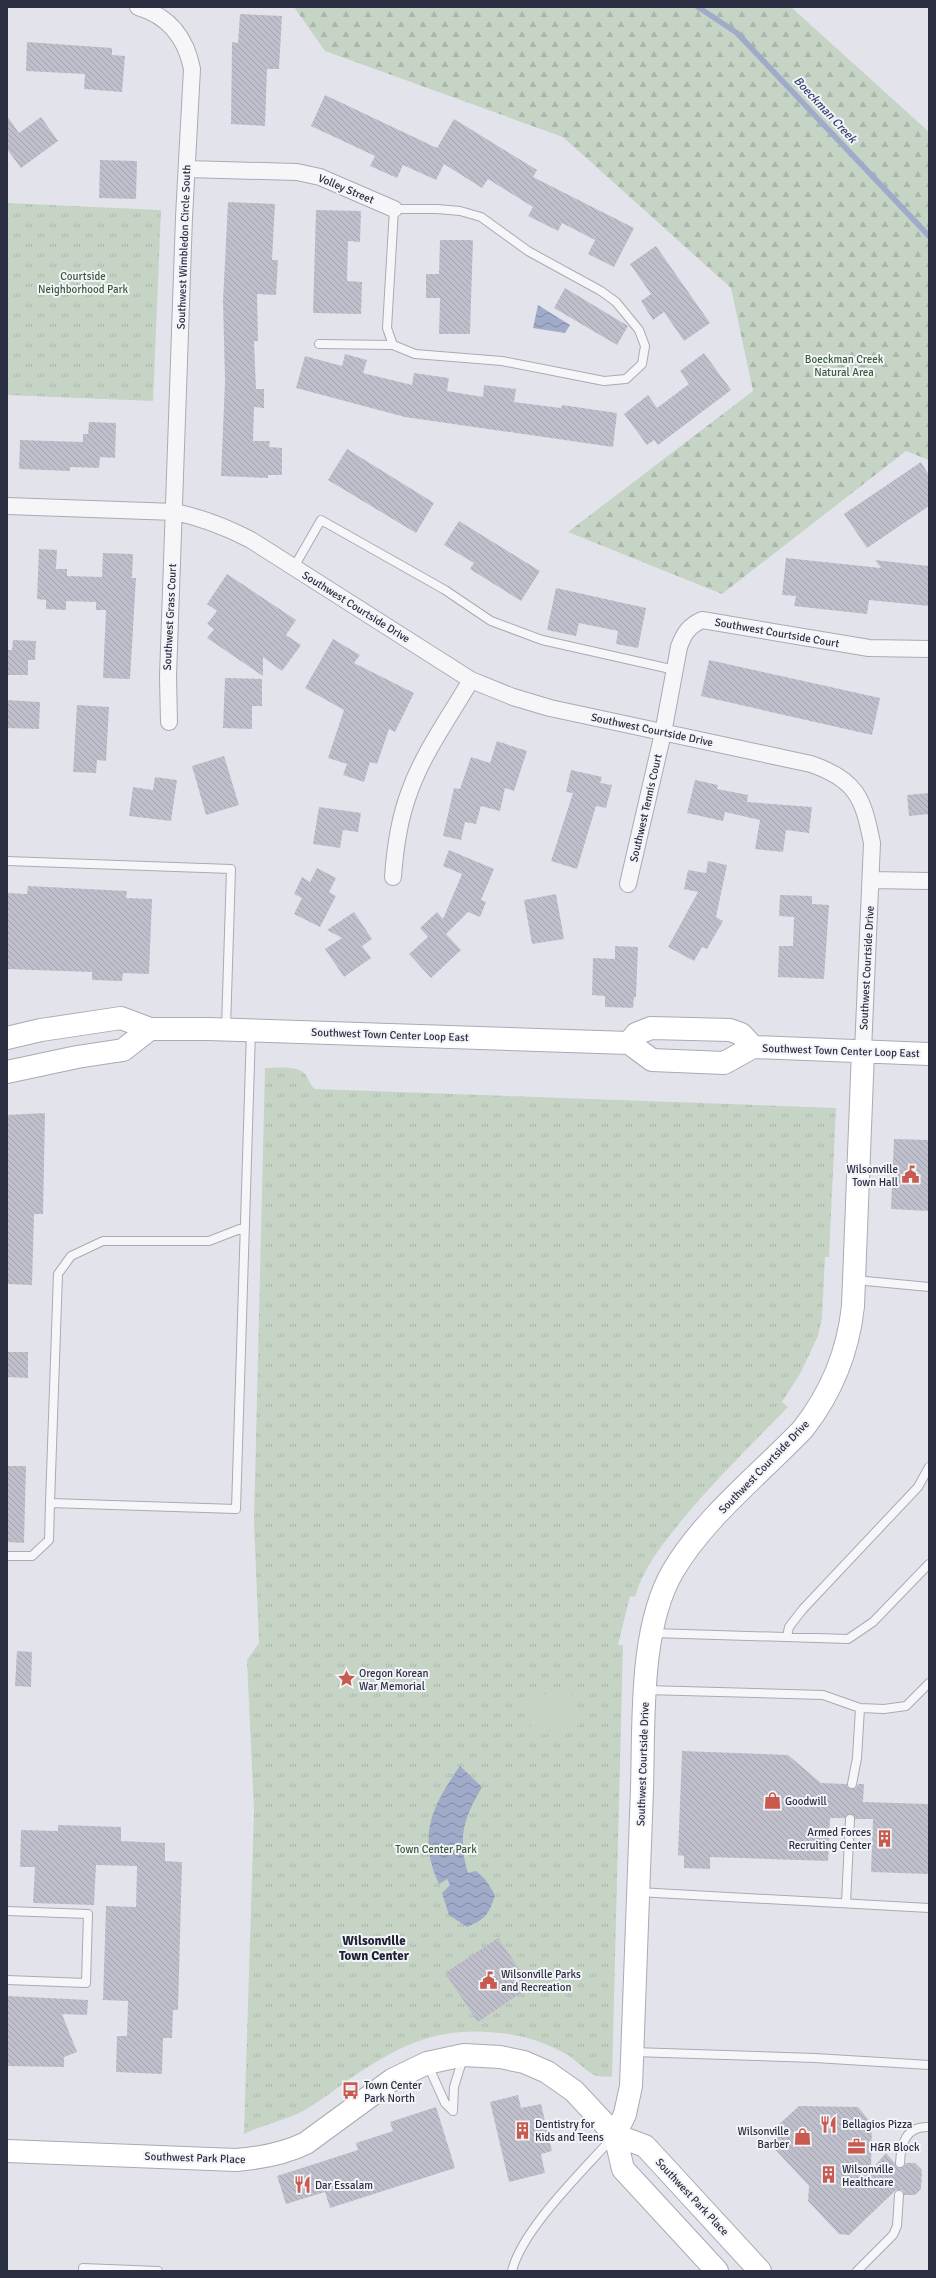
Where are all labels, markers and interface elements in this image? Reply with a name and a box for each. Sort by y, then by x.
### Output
water label: Boeckman Creek [790,74,860,147]
street label: Southwest Wimbledon Circle South [175,164,193,330]
street label: Volley Street [316,171,376,207]
park label: Courtside Neighborhood Park [38,270,129,296]
park label: Boeckman Creek Natural Area [805,353,884,379]
street label: Southwest Grass Court [161,563,179,671]
street label: Southwest Courtside Drive [300,568,412,646]
street label: Southwest Courtside Court [714,616,840,650]
street label: Southwest Courtside Drive [590,711,714,749]
street label: Southwest Tennis Court [627,753,665,863]
street label: Southwest Courtside Drive [857,905,877,1031]
street label: Southwest Town Center Loop East [311,1026,469,1044]
street label: Southwest Town Center Loop East [762,1042,920,1060]
place label: Wilsonville Town Hall [846,1163,898,1189]
public building icon: Wilsonville Town Hall [901,1165,921,1185]
street label: Southwest Courtside Drive [716,1418,812,1516]
place label: Oregon Korean War Memorial [359,1667,429,1693]
place icon: Oregon Korean War Memorial [336,1669,356,1689]
street label: Southwest Courtside Drive [634,1702,652,1826]
shop icon: Goodwill [762,1791,782,1811]
place label: Goodwill [785,1795,827,1808]
place label: Armed Forces Recruiting Center [788,1826,871,1852]
building icon: Armed Forces Recruiting Center [874,1828,894,1848]
park label: Town Center Park [395,1843,477,1856]
district label: Wilsonville Town Center [339,1933,410,1964]
place label: Wilsonville Parks and Recreation [501,1968,581,1994]
public building icon: Wilsonville Parks and Recreation [478,1970,498,1990]
place label: Town Center Park North [364,2079,422,2105]
bus stop icon: Town Center Park North [341,2081,361,2101]
restaurant icon: Bellagios Pizza [819,2114,839,2134]
place label: Dentistry for Kids and Teens [535,2118,604,2144]
place label: Bellagios Pizza [842,2118,913,2131]
building icon: Dentistry for Kids and Teens [512,2120,532,2140]
place label: Wilsonville Barber [737,2125,789,2151]
shop icon: Wilsonville Barber [792,2127,812,2147]
office icon: H&R Block [847,2137,867,2157]
place label: H&R Block [870,2141,920,2154]
street label: Southwest Park Place [144,2150,246,2166]
street label: Southwest Park Place [653,2156,731,2238]
place label: Wilsonville Healthcare [842,2163,894,2189]
building icon: Wilsonville Healthcare [819,2165,839,2185]
restaurant icon: Dar Essalam [292,2175,312,2195]
place label: Dar Essalam [315,2179,373,2192]

